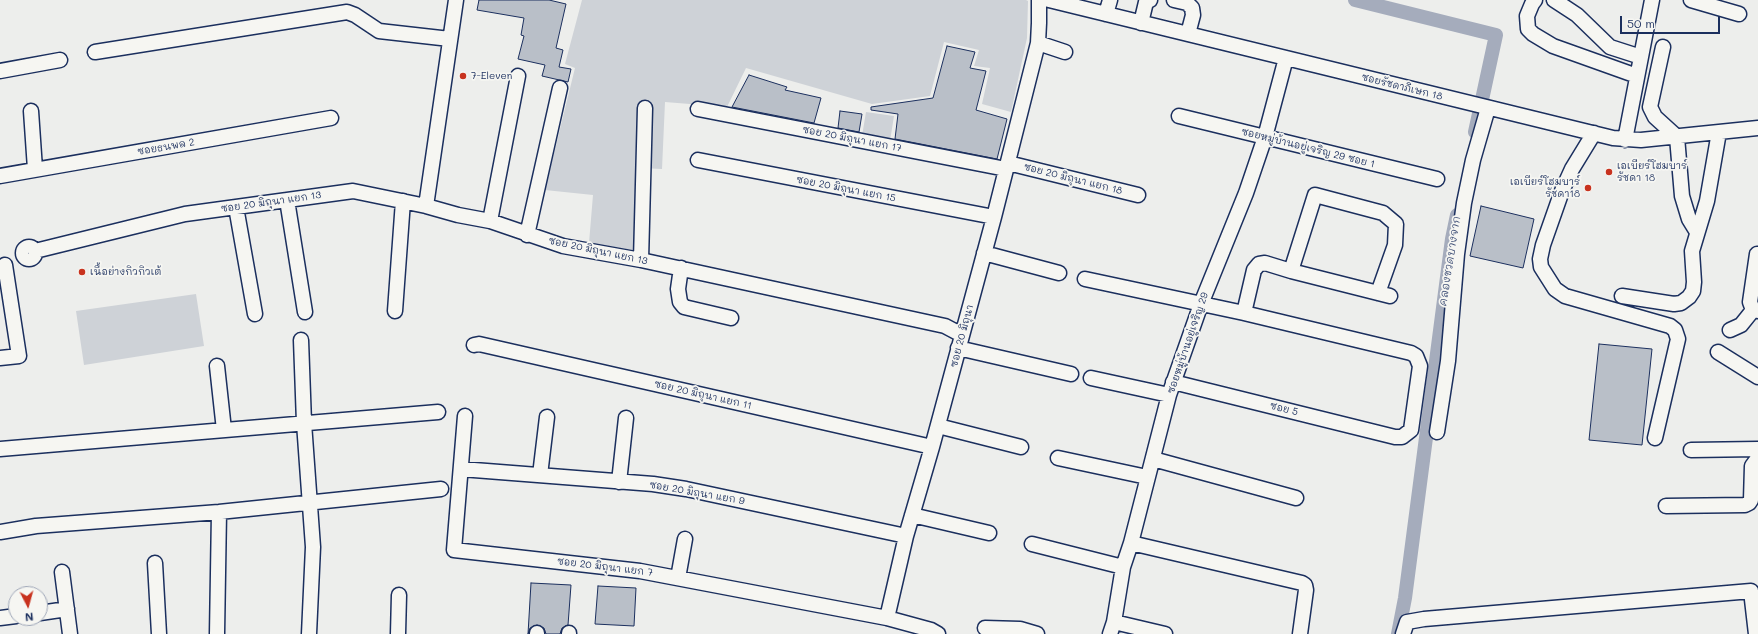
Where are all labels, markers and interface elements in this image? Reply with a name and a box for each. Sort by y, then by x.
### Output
scale bar [1622,8,1722,34]
text: 50 m [1627,15,1655,31]
place label: 7-Eleven [471,70,512,82]
marker: 7-Eleven [458,71,468,81]
street label: ซอยรัชดาภิเษก 18 [1360,71,1444,103]
street label: ซอย 20 มิถุนา แยก 17 [801,123,903,155]
street label: ซอยหมู่บ้านอยู่เจริญ 29 ซอย 1 [1240,126,1376,170]
street label: ซอยธนพล 2 [137,136,195,158]
place label: เอเบียร์โฮมบาร์ รัชดา 18 [1617,160,1687,184]
street label: ซอย 20 มิถุนา แยก 18 [1022,161,1124,197]
marker: เอเบียร์โฮมบาร์ รัชดา 18 [1604,167,1614,177]
street label: ซอย 20 มิถุนา แยก 15 [795,173,897,205]
place label: เอเบียร์โฮมบาร์ รัชดา18 [1510,176,1580,200]
marker: เอเบียร์โฮมบาร์ รัชดา18 [1583,183,1593,193]
street label: ซอย 20 มิถุนา แยก 13 [220,189,322,215]
water label: คลองชวดบางจาก [1436,215,1464,307]
street label: ซอย 20 มิถุนา แยก 13 [547,235,649,267]
place label: เนื้อย่างกิวกิวเต้ [90,266,161,278]
marker: เนื้อย่างกิวกิวเต้ [77,267,87,277]
street label: ซอยหมู่บ้านอยู่เจริญ 29 [1165,291,1211,395]
street label: ซอย 20 มิถุนา [948,303,976,369]
street label: ซอย 20 มิถุนา แยก 11 [653,378,753,412]
street label: ซอย 5 [1269,400,1299,418]
street label: ซอย 20 มิถุนา แยก 9 [648,479,746,507]
street label: ซอย 20 มิถุนา แยก 7 [556,555,654,579]
north arrow [8,586,48,626]
text: N [24,610,34,625]

